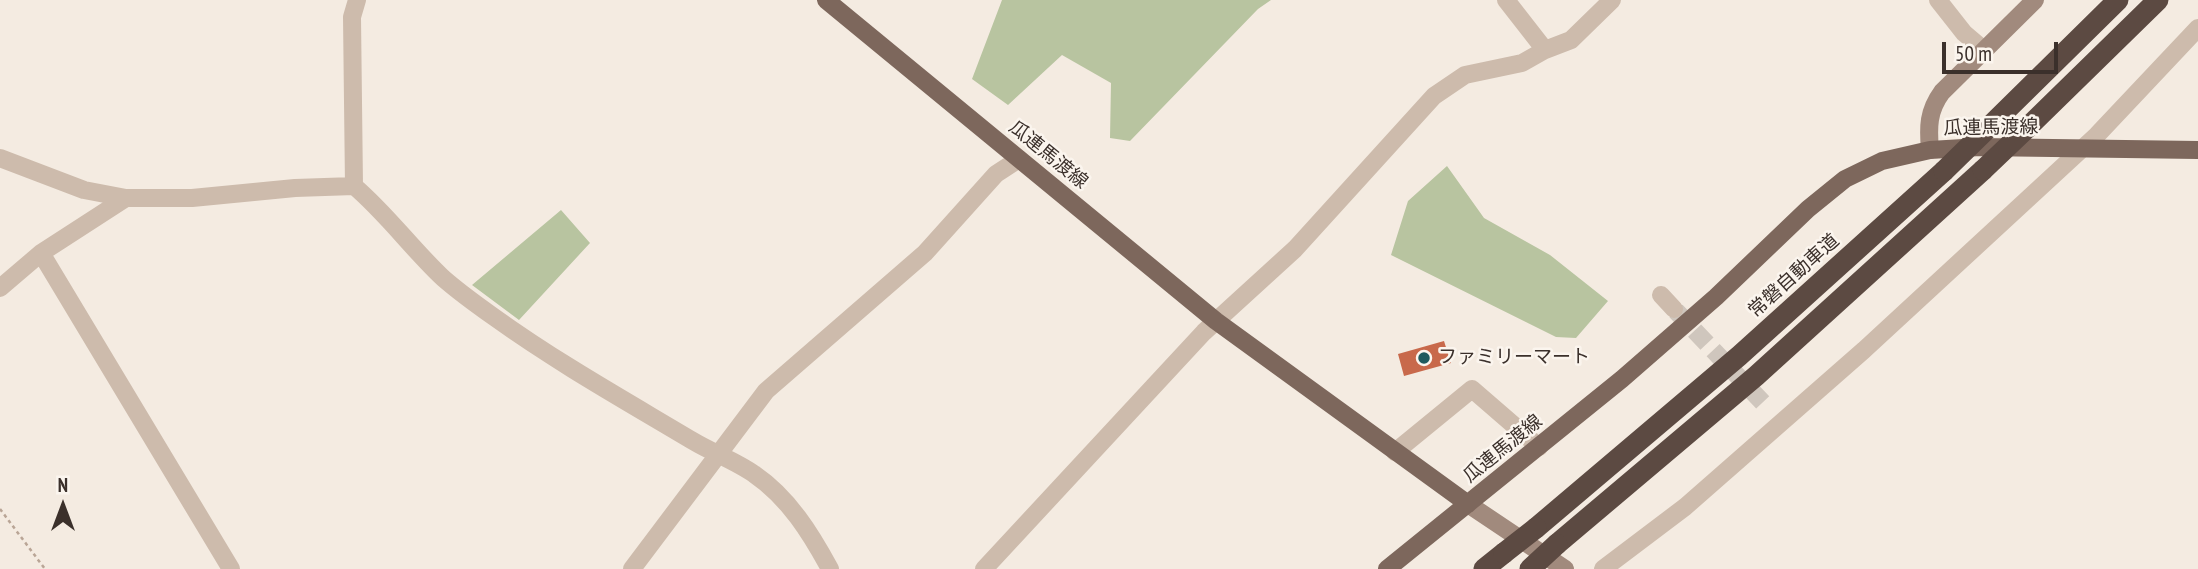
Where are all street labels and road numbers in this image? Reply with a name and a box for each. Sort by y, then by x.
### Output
street label: 瓜連馬渡線 [1004,116,1092,194]
street label: 瓜連馬渡線 [1943,116,2039,140]
street label: 常磐自動車道 [1744,229,1844,323]
street label: 瓜連馬渡線 [1459,410,1547,488]

